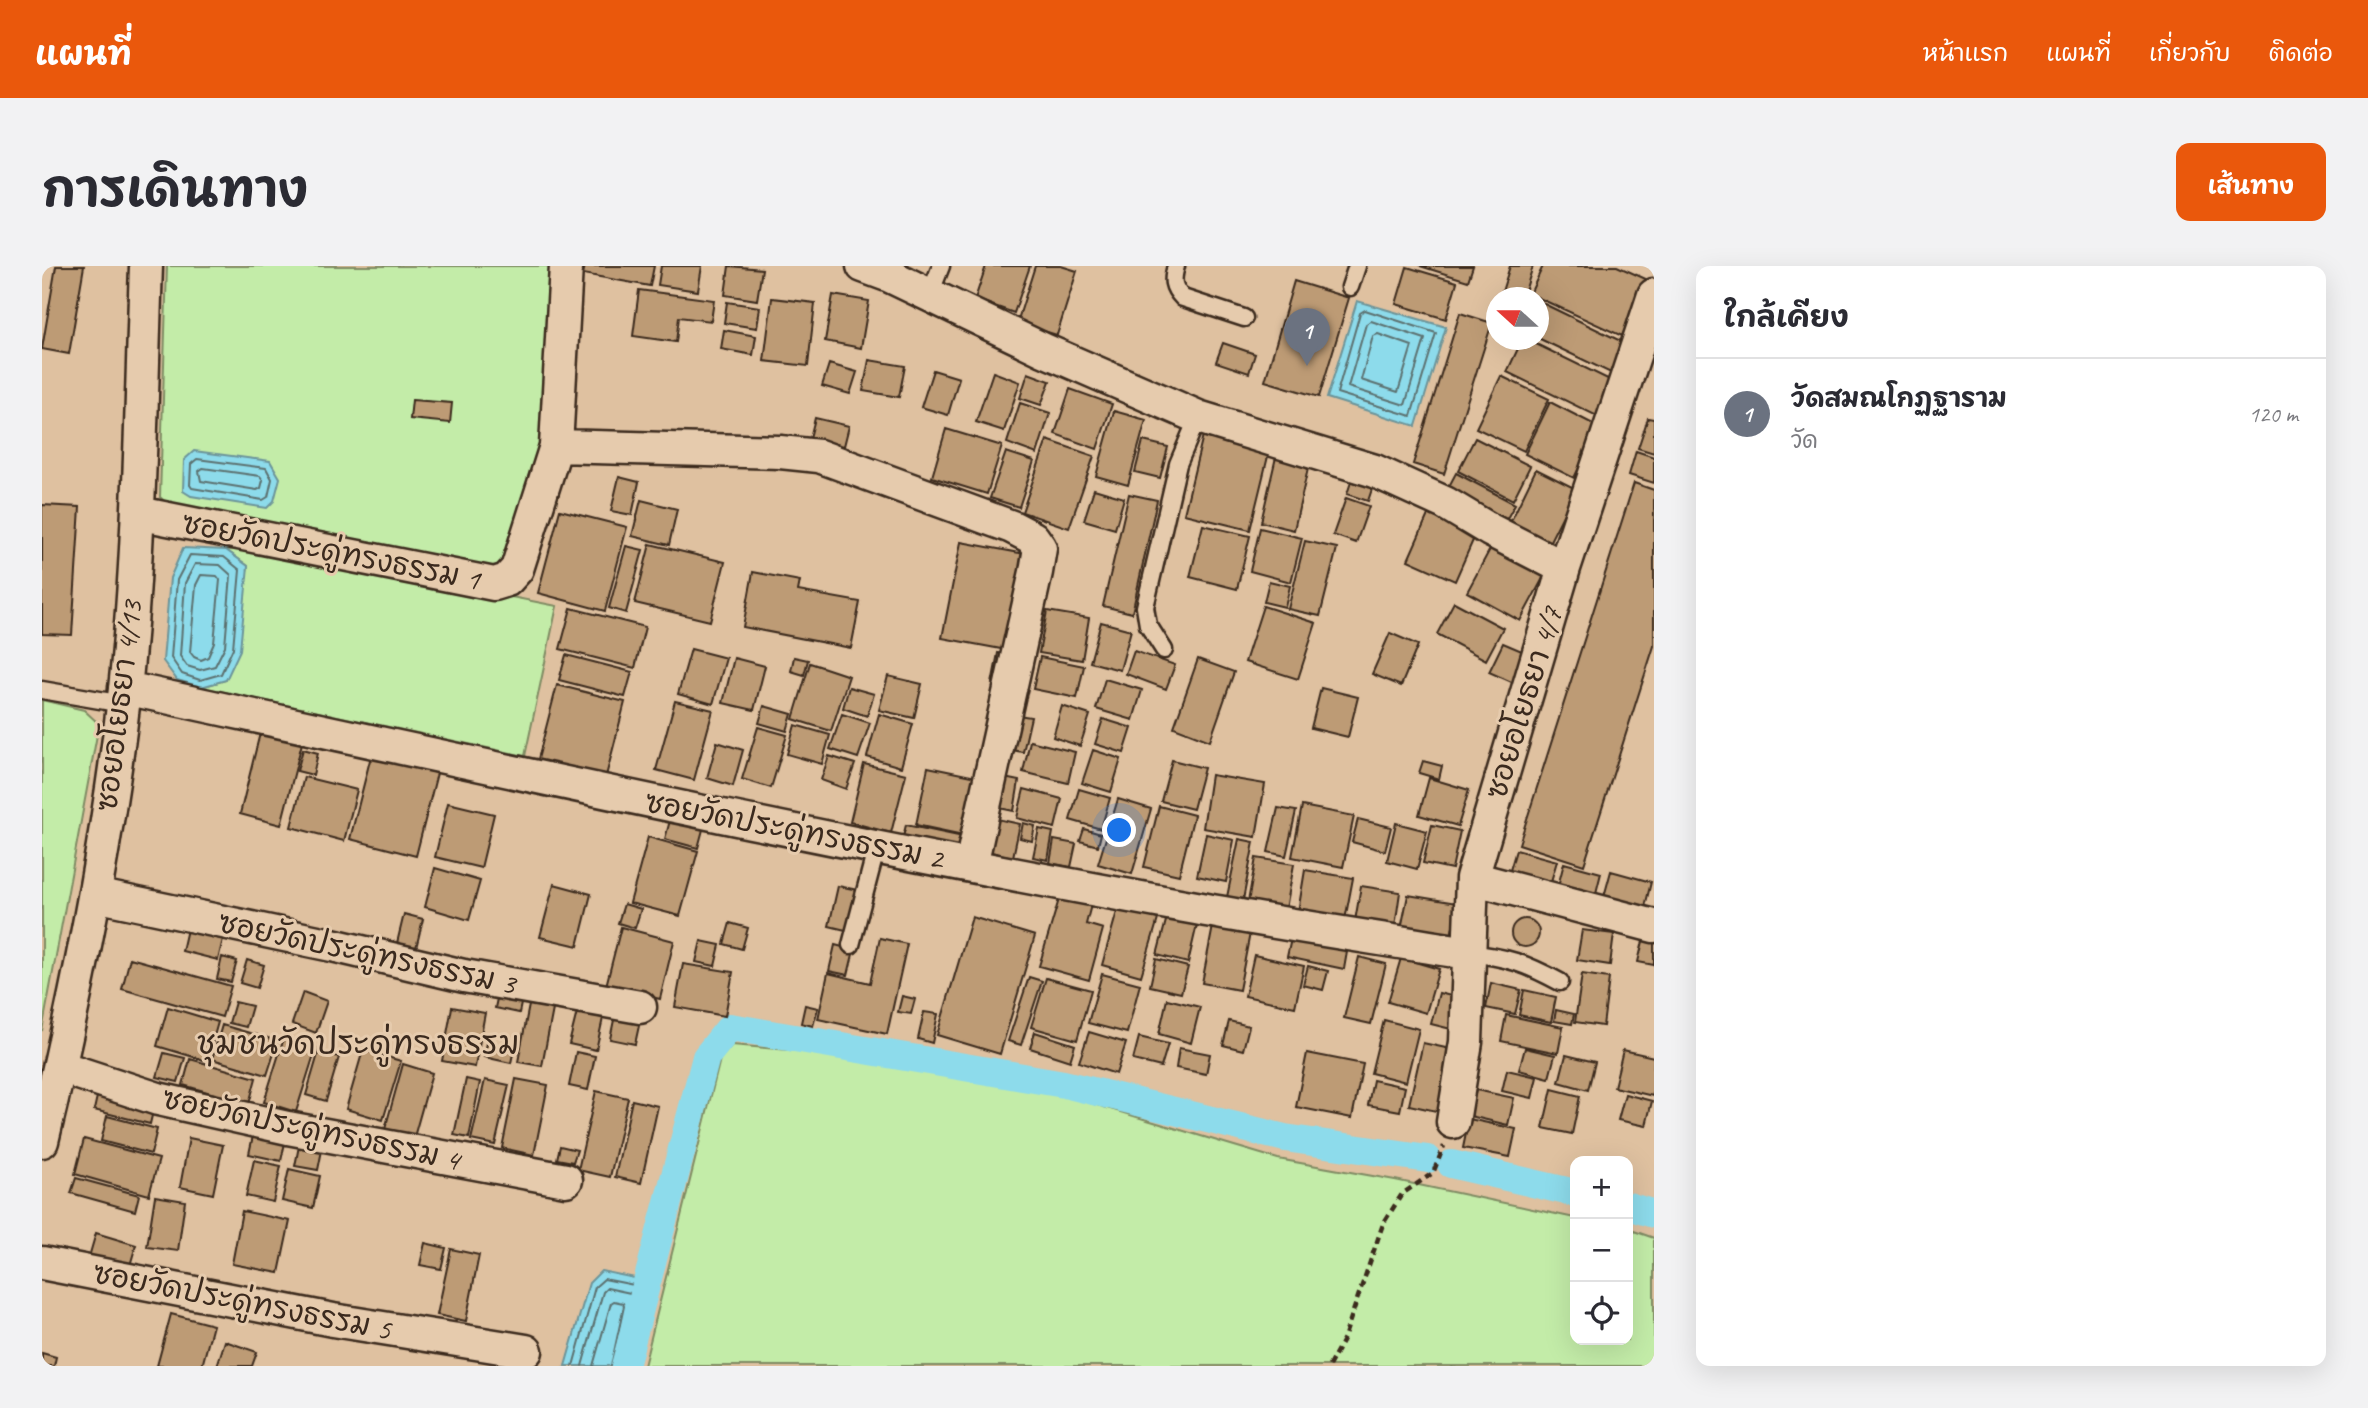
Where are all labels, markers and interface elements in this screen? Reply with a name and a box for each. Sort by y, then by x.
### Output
text: แผนที่ [35,33,132,75]
text: หน้าแรก [1923,38,2008,68]
text: แผนที่ [2046,38,2111,68]
text: เกี่ยวกับ [2149,38,2231,68]
text: ติดต่อ [2269,38,2333,68]
button: เส้นทาง [2176,143,2326,221]
text: การเดินทาง [42,159,308,221]
north arrow [1486,287,1549,350]
text: ใกล้เคียง [1724,298,1849,336]
pin: 1 [1284,308,1330,366]
text: วัดสมณโกฏฐาราม [1791,382,2007,415]
text: 1 [1742,400,1752,429]
text: 120 m [2249,400,2298,429]
text: วัด [1791,426,1818,455]
street label: ซอยวัดประดู่ทรงธรรม 1 [178,502,485,602]
street label: ซอยอโยธยา 4/13 [86,596,151,813]
street label: ซอยอโยธยา 4/7 [1476,601,1572,803]
street label: ซอยวัดประดู่ทรงธรรม 2 [641,781,949,881]
your location [1102,813,1136,847]
street label: ซอยวัดประดู่ทรงธรรม 3 [214,902,522,1007]
district label: ชุมชนวัดประดู่ทรงธรรม [197,1023,519,1067]
street label: ซอยวัดประดู่ทรงธรรม 4 [158,1078,466,1183]
map controls [1570,1156,1633,1345]
button: + [1570,1156,1633,1219]
button: − [1570,1219,1633,1282]
street label: ซอยวัดประดู่ทรงธรรม 5 [89,1252,396,1352]
button: locate [1570,1282,1633,1345]

